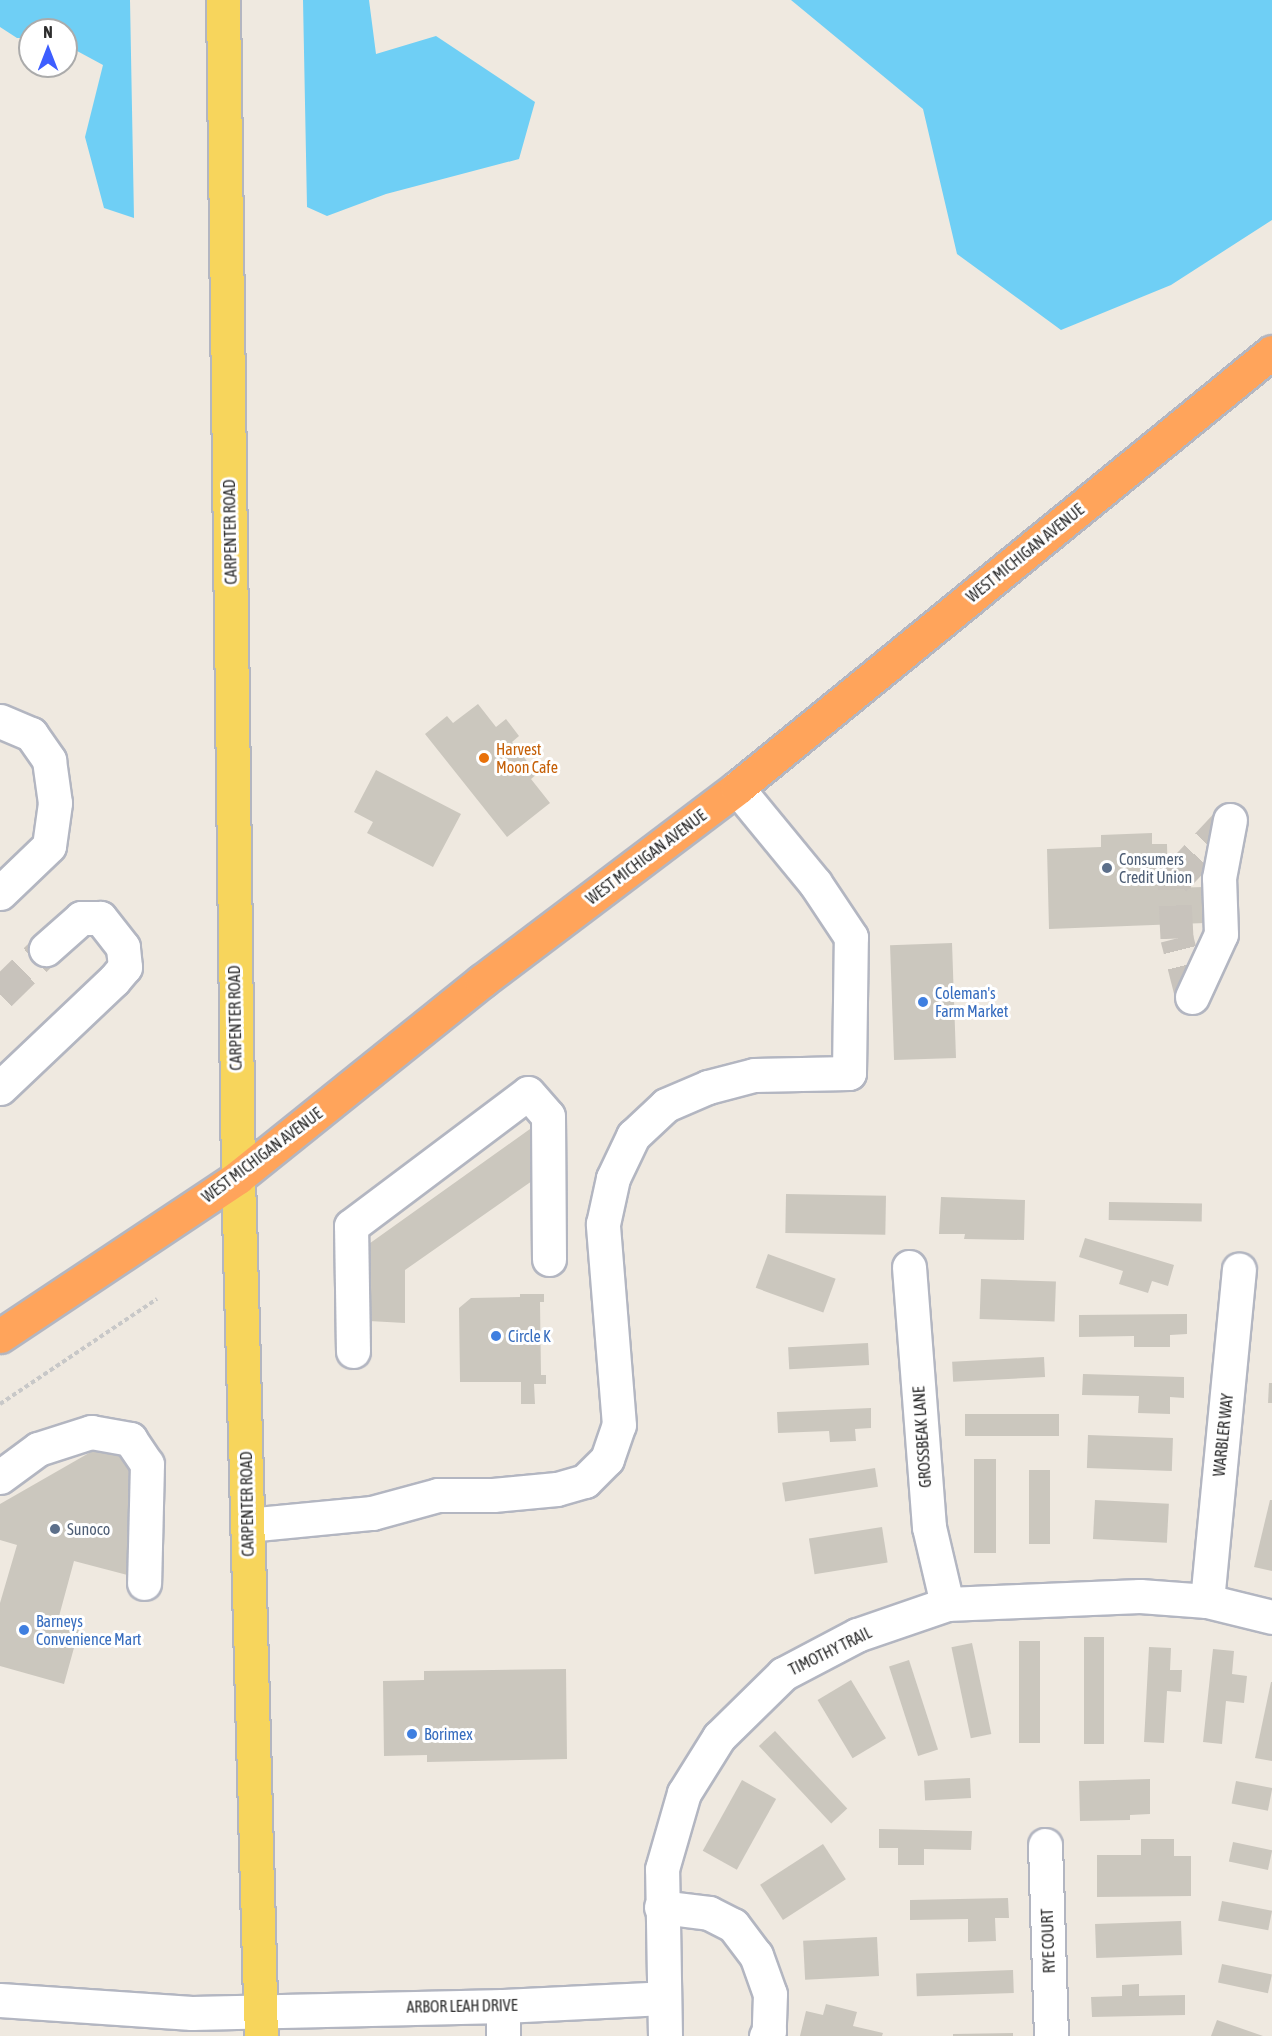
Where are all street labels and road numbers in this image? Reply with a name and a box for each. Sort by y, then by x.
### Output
street label: CARPENTER ROAD [219,479,241,585]
street label: WEST MICHIGAN AVENUE [962,500,1088,606]
street label: WEST MICHIGAN AVENUE [582,806,710,908]
street label: CARPENTER ROAD [224,965,246,1071]
street label: WEST MICHIGAN AVENUE [198,1104,326,1206]
street label: GROSSBEAK LANE [909,1386,935,1488]
street label: WARBLER WAY [1209,1393,1237,1477]
street label: CARPENTER ROAD [236,1451,258,1557]
street label: TIMOTHY TRAIL [786,1623,874,1679]
street label: RYE COURT [1037,1908,1059,1974]
street label: ARBOR LEAH DRIVE [406,1995,518,2017]

